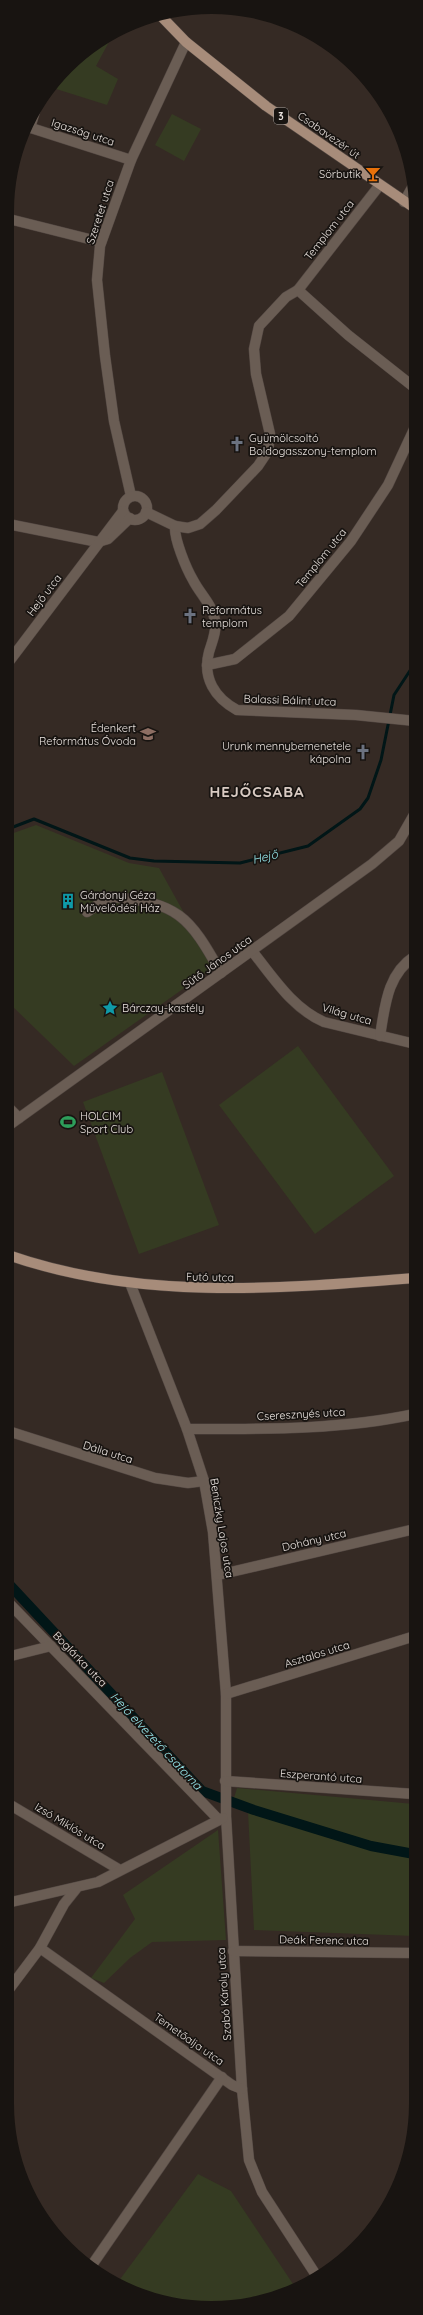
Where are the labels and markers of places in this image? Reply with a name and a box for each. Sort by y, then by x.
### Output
bar icon: Sörbutik [364,165,382,183]
place label: Sörbutik [319,167,361,181]
place label: Gyümölcsoltó Boldogasszony-templom [249,431,377,458]
church icon: Gyümölcsoltó Boldogasszony-templom [228,435,246,453]
place label: Református templom [202,603,262,630]
church icon: Református templom [181,607,199,625]
place label: Édenkert Református Óvoda [39,721,136,748]
school or university icon: Édenkert Református Óvoda [139,725,157,743]
place label: Urunk mennybemenetele kápolna [222,739,351,766]
church icon: Urunk mennybemenetele kápolna [354,743,372,761]
place label: Gárdonyi Géza Művelődési Ház [80,888,160,915]
building icon: Gárdonyi Géza Művelődési Ház [59,892,77,910]
place icon: Bárczay-kastély [101,999,119,1017]
place label: Bárczay-kastély [122,1001,204,1015]
place label: HOLCIM Sport Club [80,1109,133,1136]
sports icon: HOLCIM Sport Club [59,1113,77,1131]

